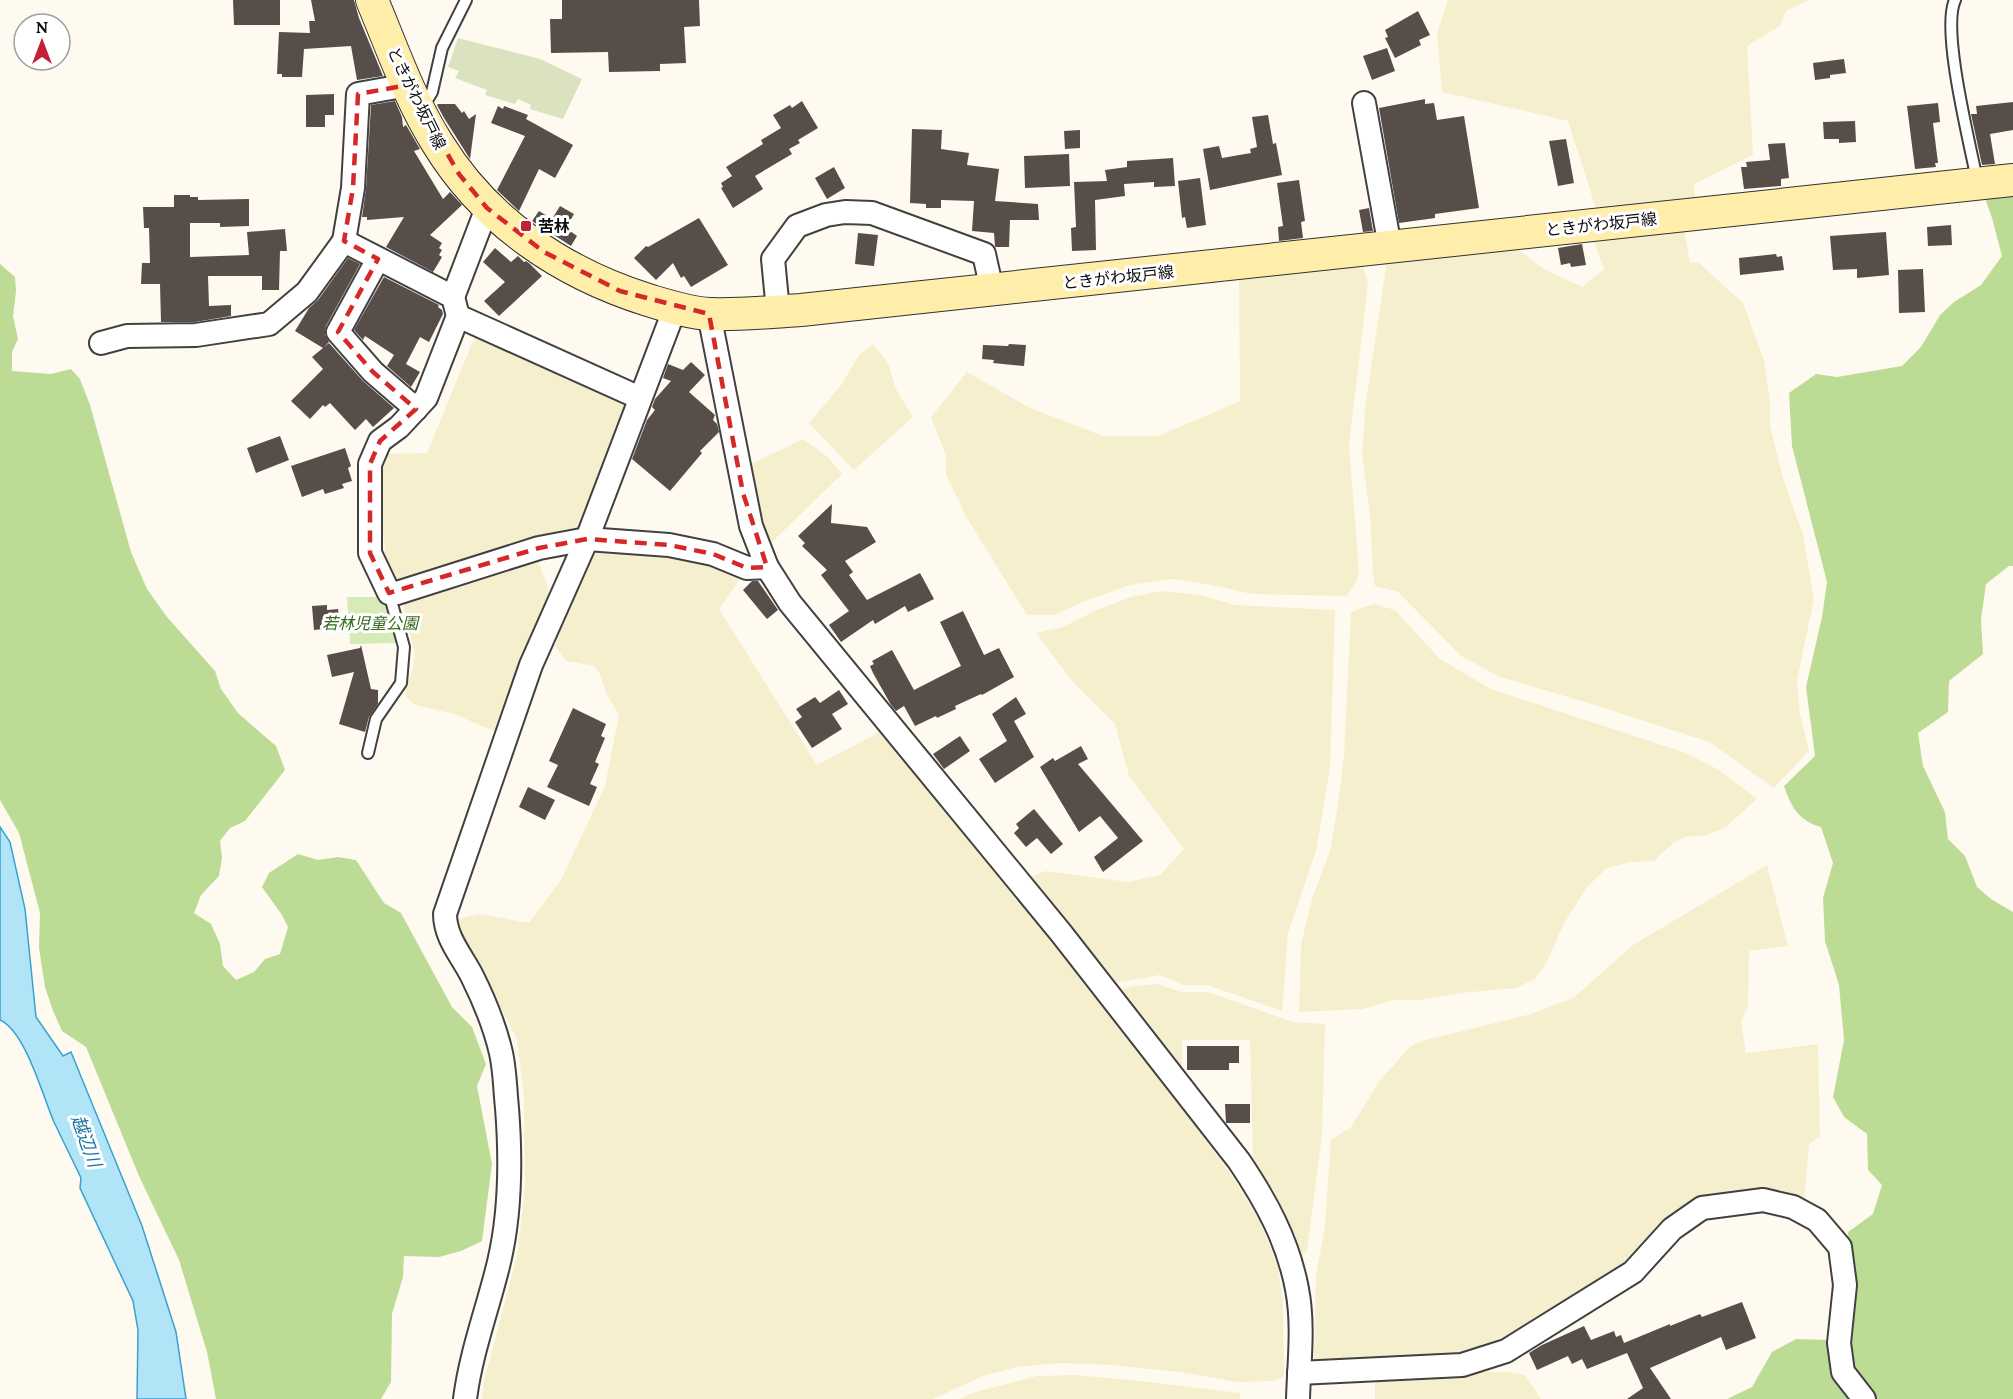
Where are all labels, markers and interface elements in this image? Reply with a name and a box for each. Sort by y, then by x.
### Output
north arrow [12,12,72,72]
text: N [36,17,48,37]
street label: ときがわ坂戸線 [383,43,451,153]
street label: ときがわ坂戸線 [1544,208,1658,240]
place label: 苦林 [538,216,570,236]
marker: 苦林 [519,219,533,233]
street label: ときがわ坂戸線 [1061,261,1175,293]
park label: 若林児童公園 [322,613,420,633]
water label: 越辺川 [66,1112,107,1172]

